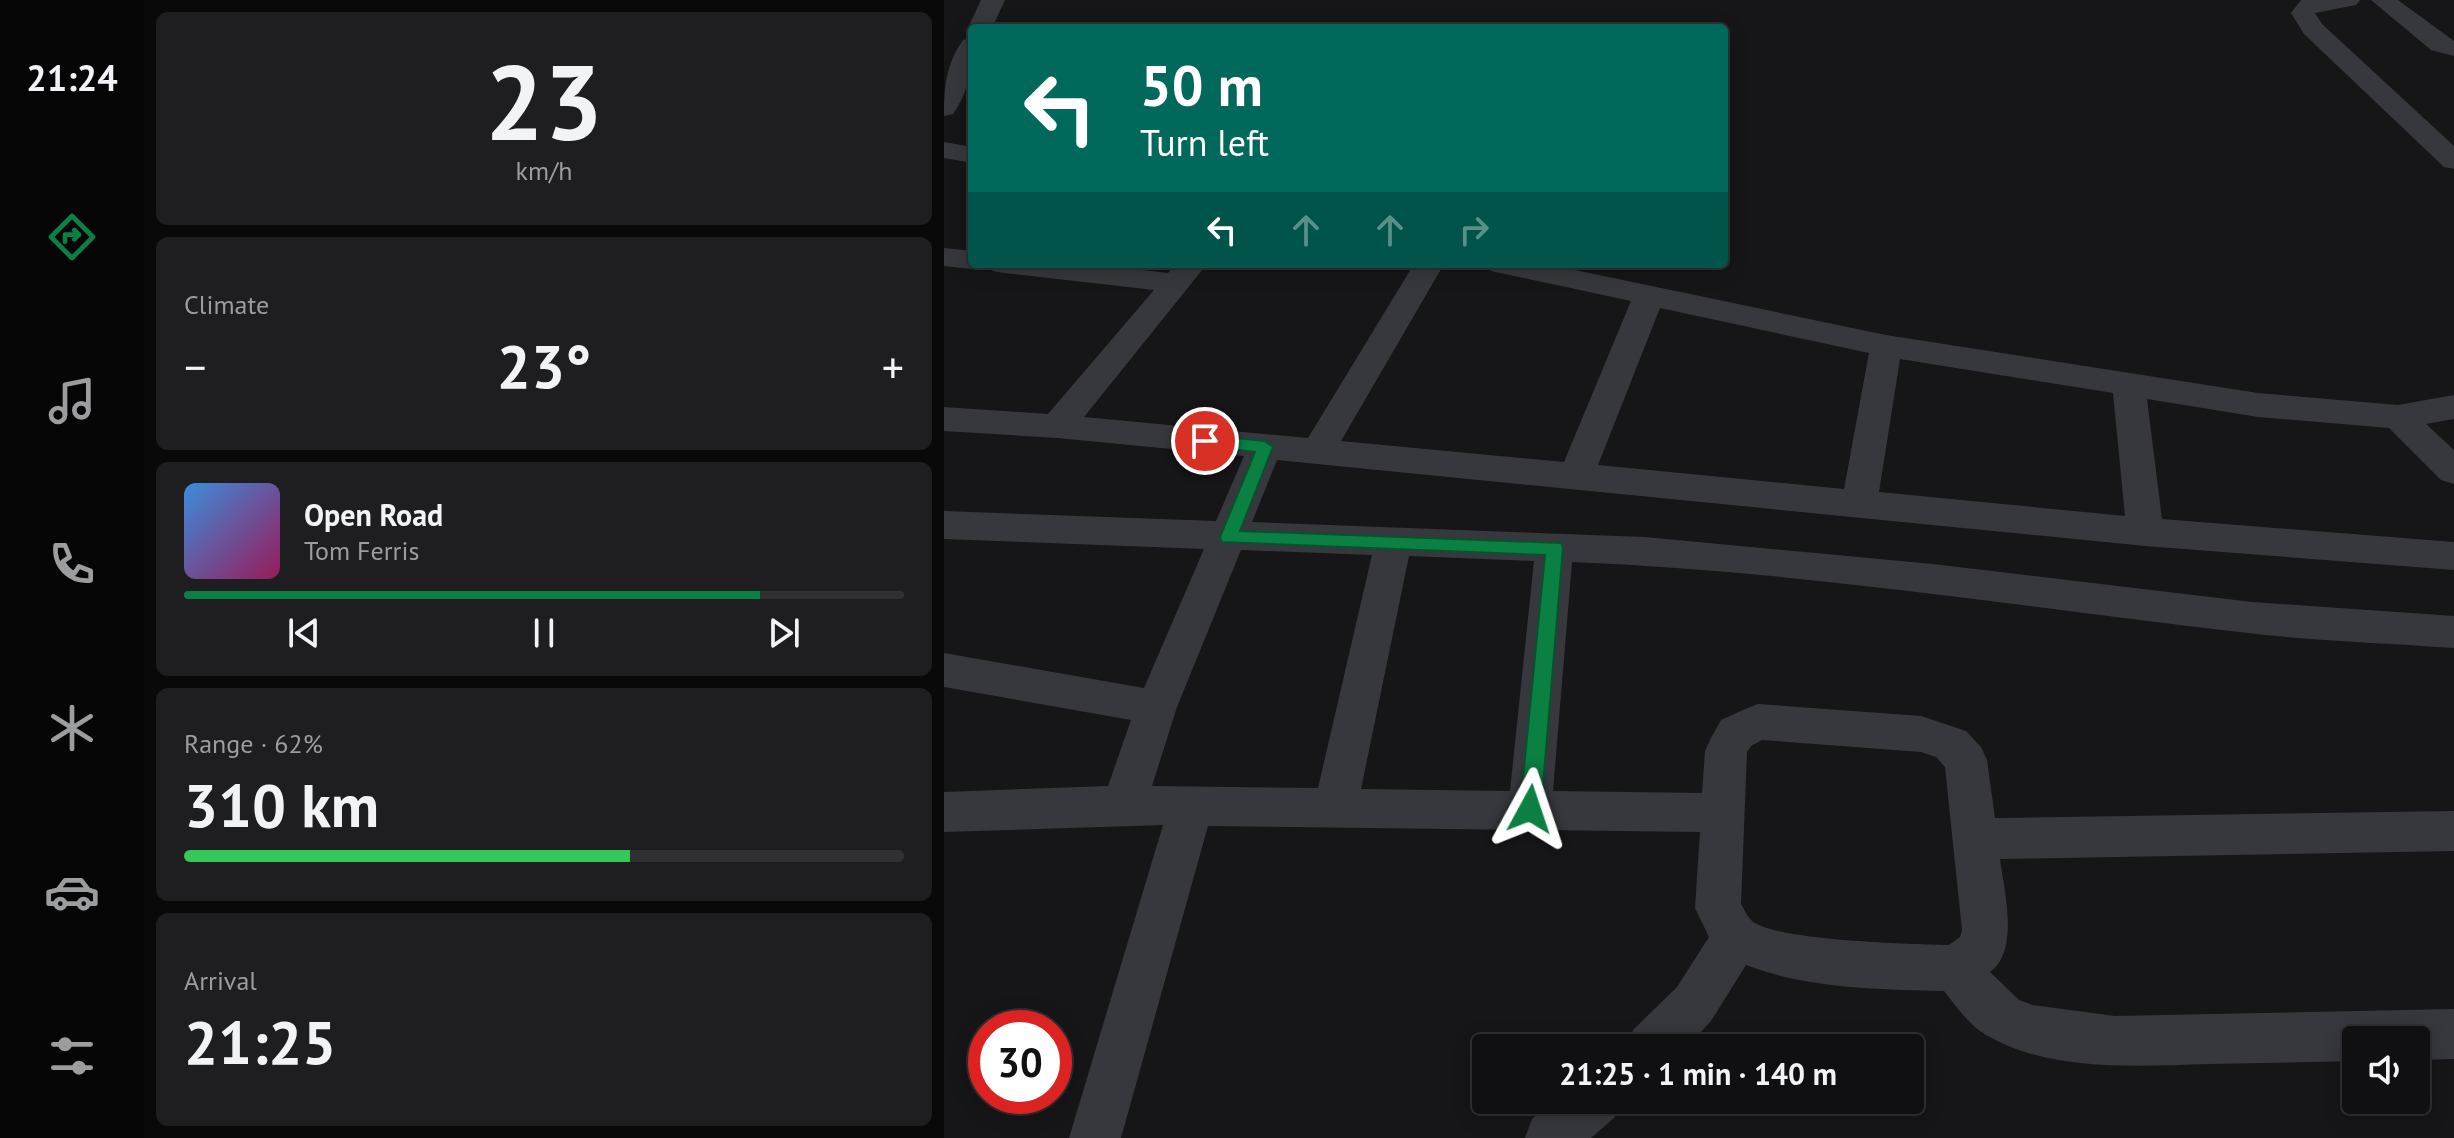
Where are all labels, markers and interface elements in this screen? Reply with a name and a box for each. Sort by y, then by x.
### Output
text: 23 [485,34,603,169]
text: 50 m [1140,49,1263,121]
text: 21:24 [26,54,118,101]
icon: left [1008,56,1112,160]
text: Turn left [1140,119,1269,166]
text: km/h [516,154,573,187]
icon: left [1200,208,1244,252]
icon: ahead [1284,208,1328,252]
icon: ahead [1368,208,1412,252]
icon: right [1452,208,1496,252]
icon: directions [44,209,100,265]
text: Climate [184,288,269,321]
text: 23° [497,327,591,405]
text: − [184,338,206,395]
text: + [882,338,904,395]
icon: music [44,373,100,429]
pin [1171,407,1239,475]
icon: arrive [1183,419,1227,463]
text: Open Road [304,495,443,534]
text: Tom Ferris [304,534,419,567]
icon: phone [44,536,100,592]
icon: previous [282,611,326,655]
icon: pause [522,611,566,655]
icon: next [762,611,806,655]
icon: climate [44,700,100,756]
text: Range · 62% [184,727,323,760]
text: 310 km [184,766,379,844]
position arrow [1488,767,1572,851]
icon: car [44,864,100,920]
text: Arrival [184,964,257,997]
text: 21:25 [184,1003,336,1081]
speed limit sign: 30 [968,1010,1072,1114]
map controls [2342,1026,2430,1114]
button: sound [2342,1026,2430,1114]
icon: filters [44,1028,100,1084]
text: 21:25 · 1 min · 140 m [1559,1054,1837,1093]

